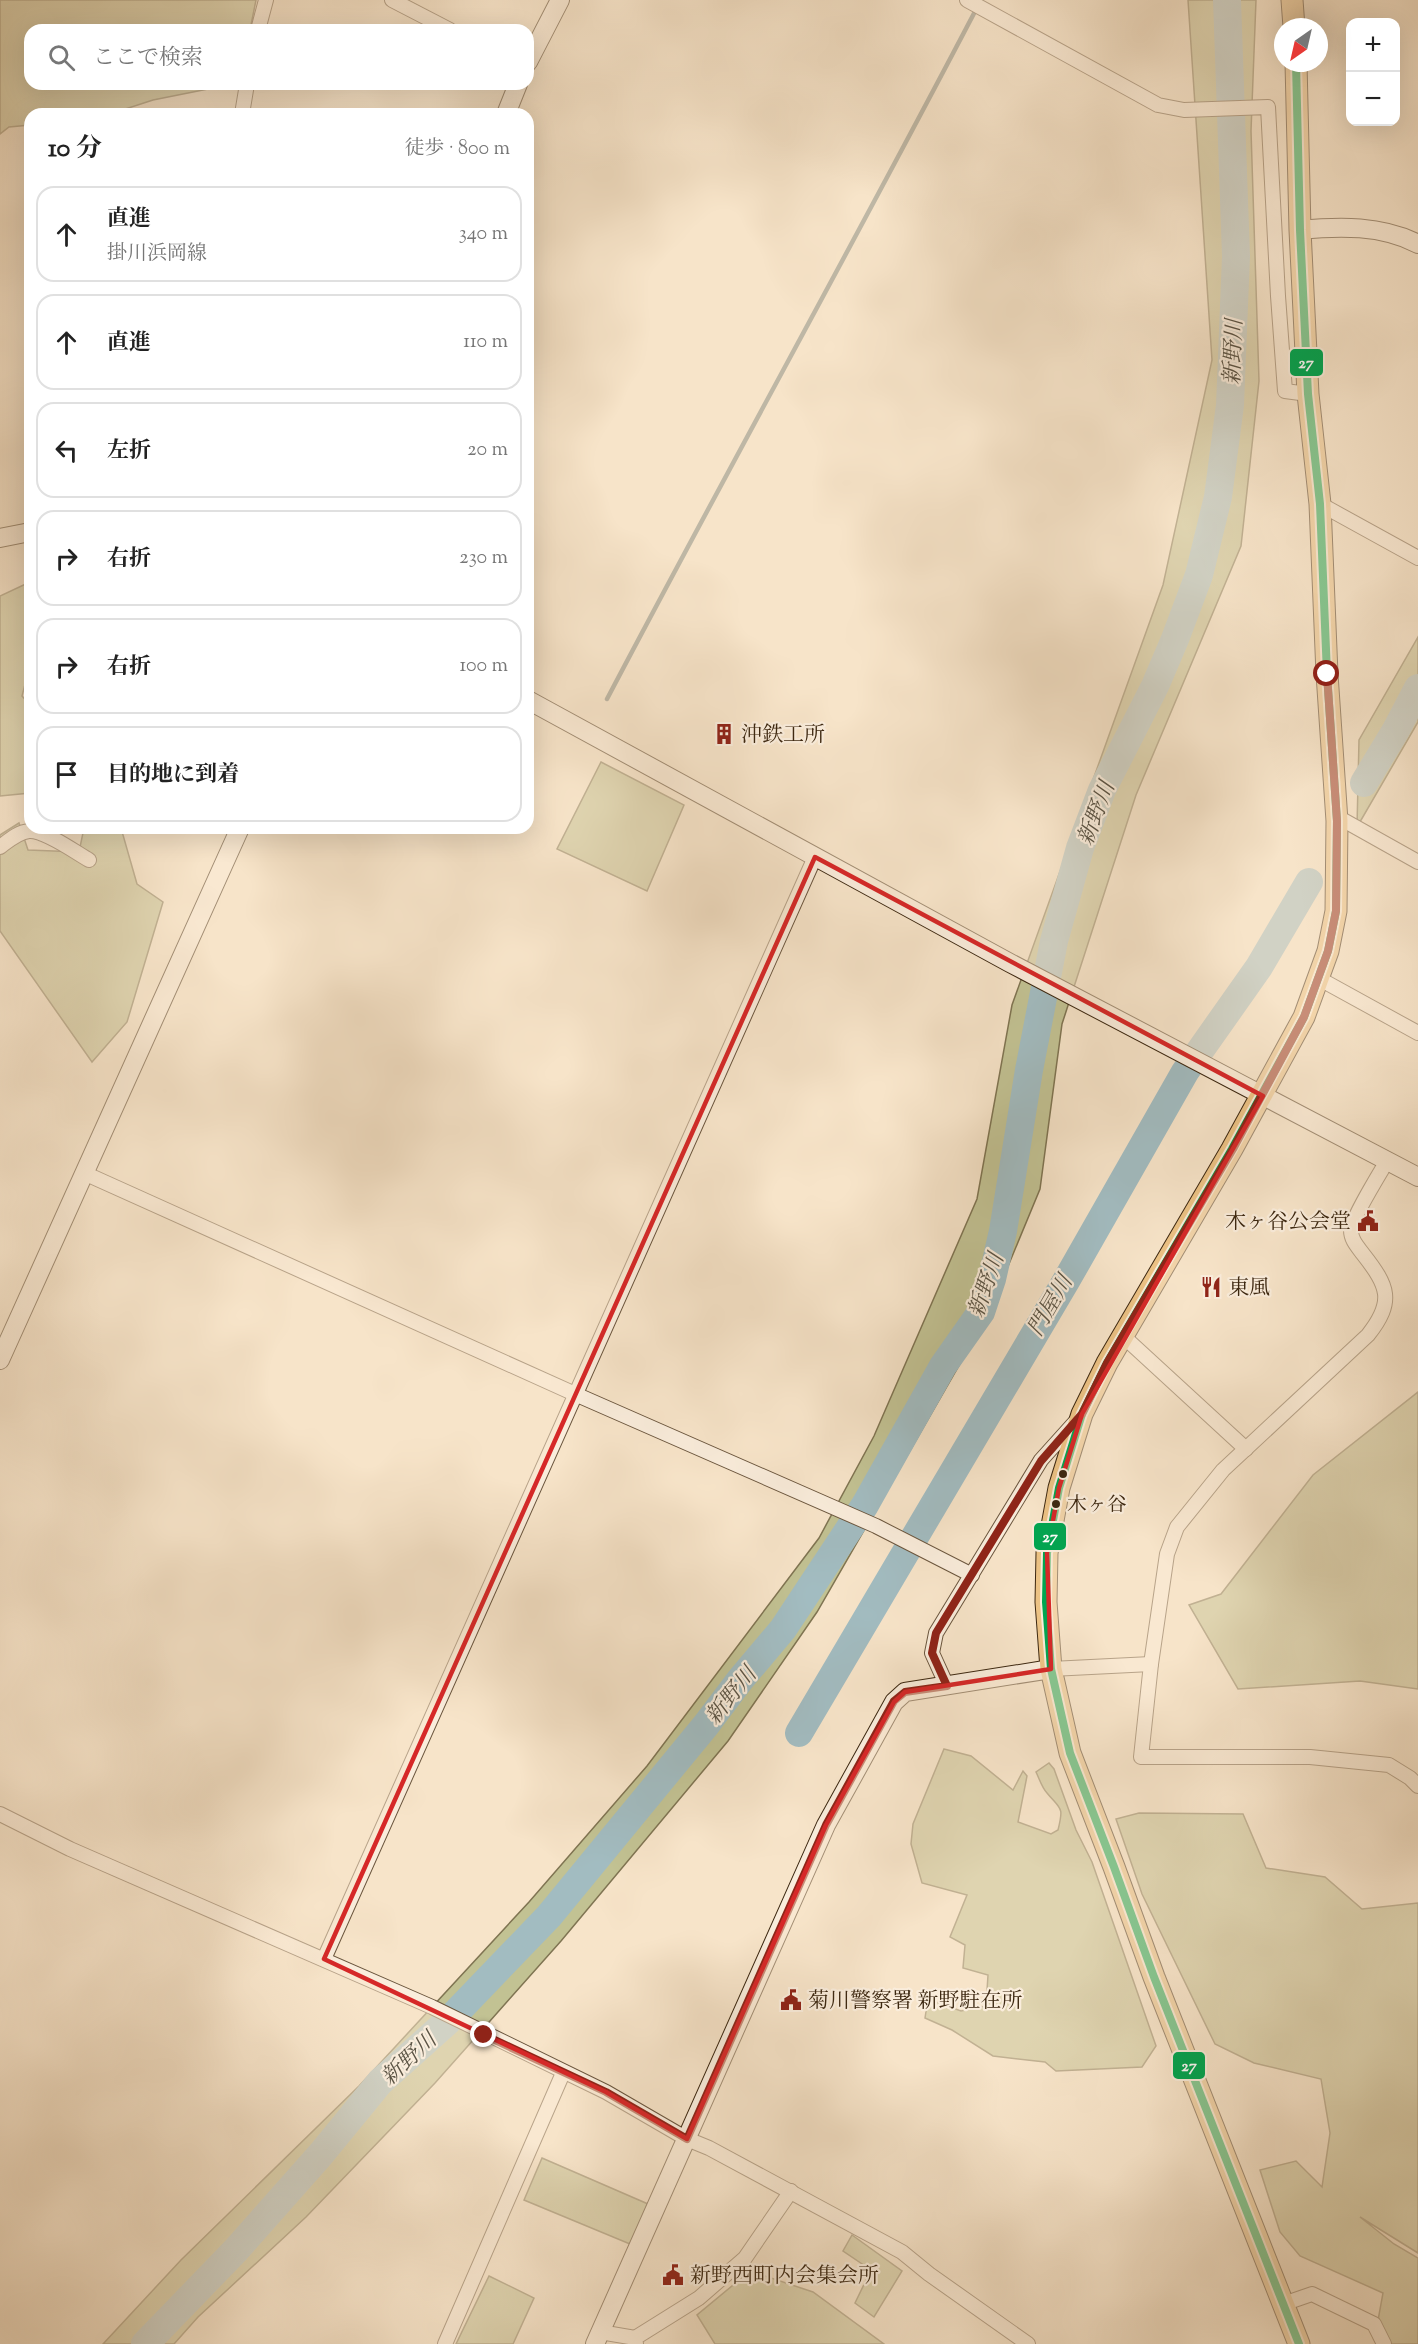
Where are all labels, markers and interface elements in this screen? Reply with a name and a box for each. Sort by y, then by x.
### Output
north arrow [1274,18,1328,72]
map controls [1346,18,1400,126]
button: + [1346,18,1400,72]
search box [24,24,534,90]
icon: search [45,41,78,74]
text: ここで検索 [93,43,203,75]
button: − [1346,72,1400,126]
text: 10 分 [48,131,102,168]
text: 徒歩 · 800 m [404,135,510,164]
text: 直進 [107,204,151,236]
icon: ahead [50,218,83,251]
text: 340 m [459,220,508,249]
text: 掛川浜岡線 [107,240,207,269]
water label: 新野川 [1218,317,1252,386]
icon: ahead [50,326,83,359]
text: 直進 [107,328,151,360]
text: 110 m [463,328,508,357]
line badge: 27 [1289,348,1324,377]
text: 27 [1298,353,1315,376]
icon: left [50,434,83,467]
text: 左折 [107,436,151,468]
text: 20 m [467,436,508,465]
icon: right [50,542,83,575]
text: 右折 [107,544,151,576]
text: 230 m [459,544,508,573]
icon: right [50,650,83,683]
text: 右折 [107,652,151,684]
text: 100 m [459,652,508,681]
route start [1313,660,1339,686]
place label: 沖鉄工所 [741,721,825,751]
building icon: 沖鉄工所 [712,722,736,746]
icon: arrive [50,758,83,791]
text: 目的地に到着 [107,760,239,792]
water label: 新野川 [1071,776,1125,851]
place label: 木ヶ谷公会堂 [1225,1208,1351,1238]
public building icon: 木ヶ谷公会堂 [1356,1209,1380,1233]
water label: 新野川 [962,1248,1014,1322]
water label: 門屋川 [1021,1268,1083,1343]
place label: 東風 [1228,1274,1270,1304]
restaurant icon: 東風 [1199,1275,1223,1299]
unlabelled marker [1057,1468,1069,1480]
place label: 木ヶ谷 [1067,1492,1127,1521]
marker: 木ヶ谷 [1050,1498,1062,1510]
line badge: 27 [1033,1522,1067,1551]
text: 27 [1042,1527,1059,1550]
water label: 新野川 [699,1660,767,1733]
place label: 菊川警察署 新野駐在所 [808,1987,1022,2017]
public building icon: 菊川警察署 新野駐在所 [779,1988,803,2012]
route end [470,2021,496,2047]
water label: 新野川 [375,2025,447,2094]
line badge: 27 [1172,2051,1206,2080]
text: 27 [1181,2056,1198,2079]
place label: 新野西町内会集会所 [690,2262,879,2292]
public building icon: 新野西町内会集会所 [661,2263,685,2287]

